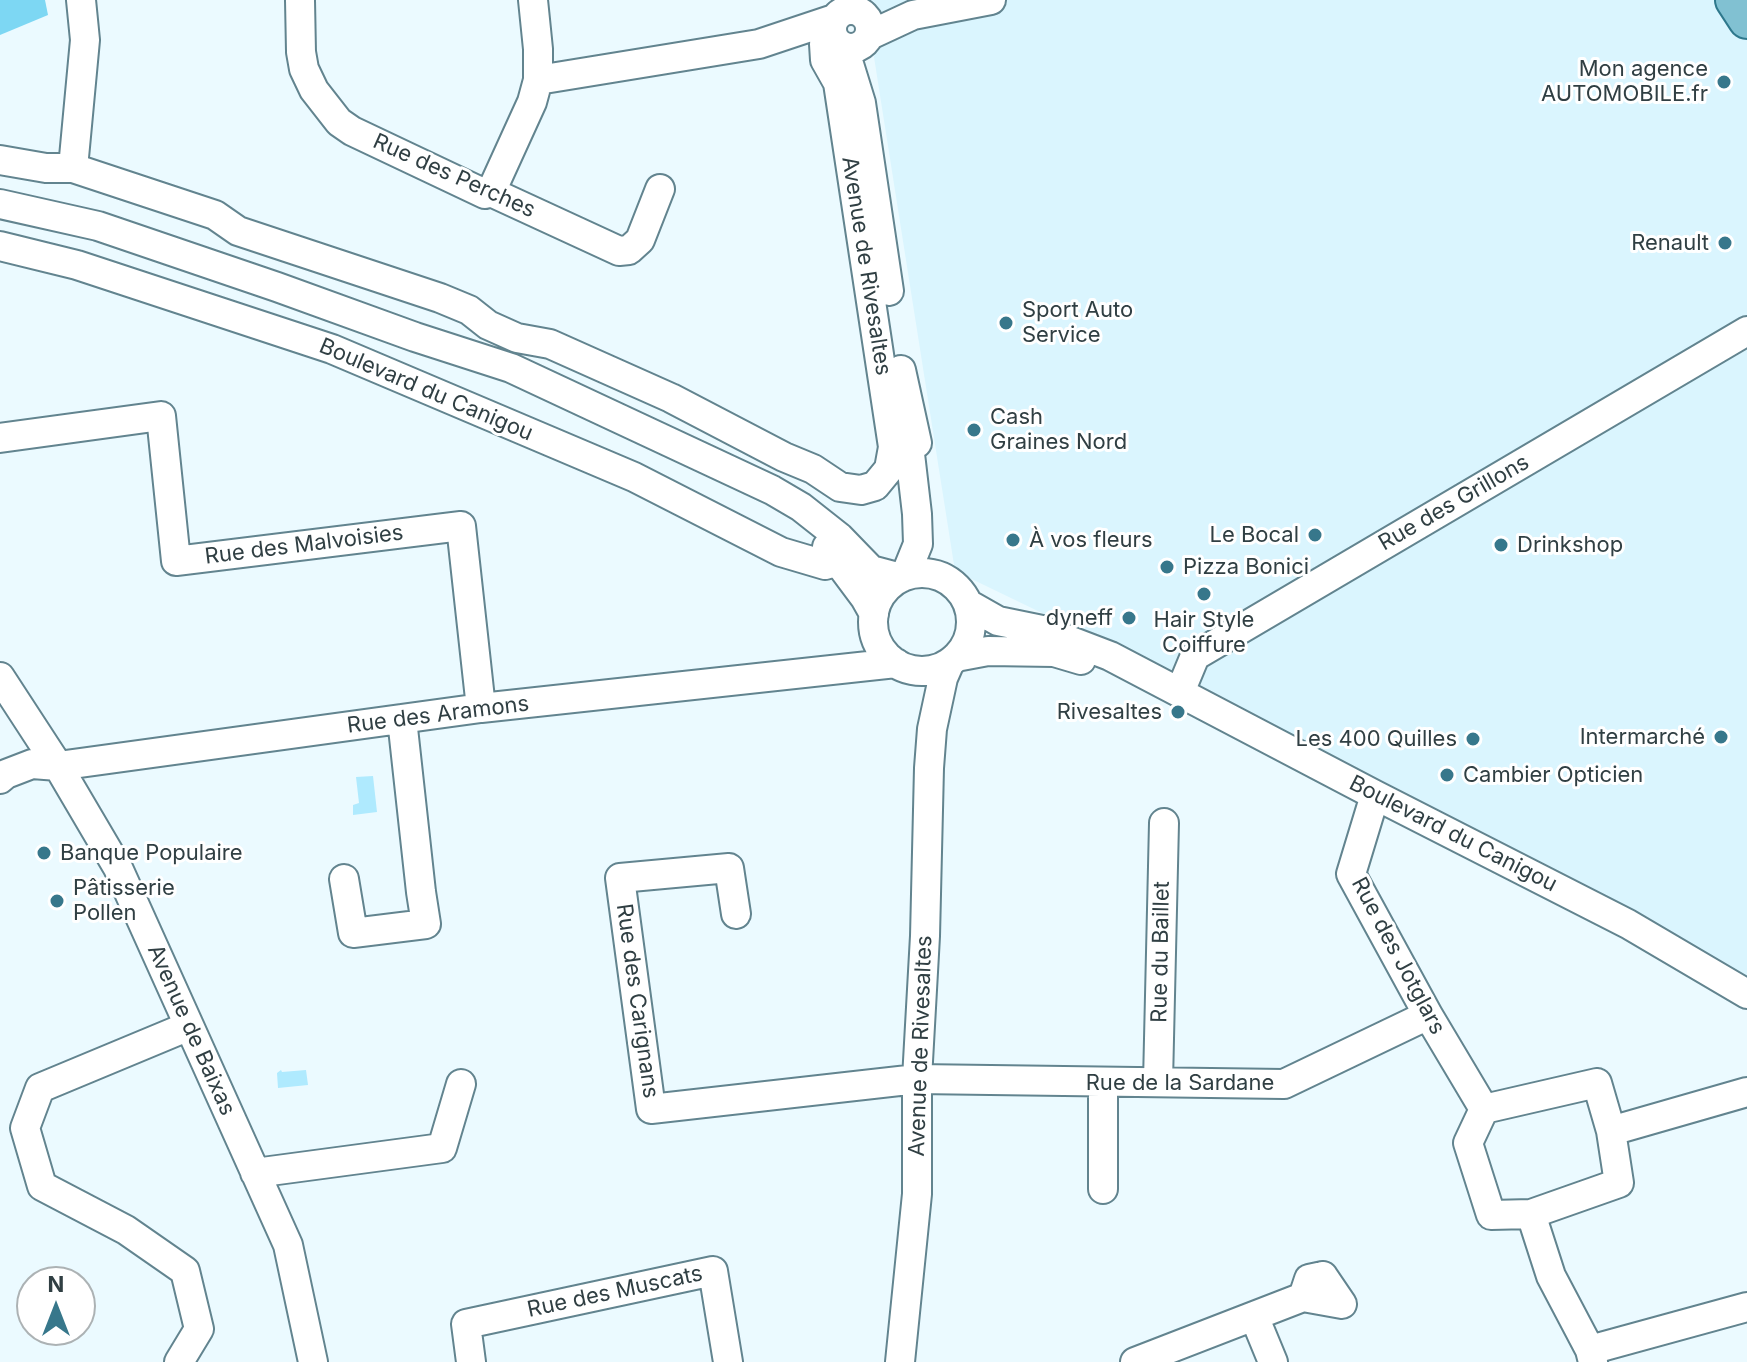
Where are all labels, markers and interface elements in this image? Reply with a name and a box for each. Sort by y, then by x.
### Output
place label: Mon agence AUTOMOBILE.fr [1541,56,1708,108]
marker: Mon agence AUTOMOBILE.fr [1715,73,1733,91]
street label: Rue des Perches [369,128,539,224]
street label: Avenue de Rivesaltes [836,155,896,377]
place label: Renault [1631,230,1709,256]
marker: Renault [1716,234,1734,252]
place label: Sport Auto Service [1022,297,1133,348]
marker: Sport Auto Service [997,314,1015,332]
street label: Boulevard du Canigou [315,333,537,447]
place label: Cash Graines Nord [990,404,1127,456]
marker: Cash Graines Nord [965,421,983,439]
street label: Rue des Grillons [1374,449,1534,557]
street label: Rue des Malvoisies [203,520,405,570]
place label: Le Bocal [1209,522,1299,548]
marker: Le Bocal [1306,526,1324,544]
place label: À vos fleurs [1029,527,1152,553]
marker: À vos fleurs [1004,531,1022,549]
place label: Drinkshop [1517,532,1623,558]
marker: Drinkshop [1492,536,1510,554]
place label: Pizza Bonici [1183,554,1309,580]
marker: Pizza Bonici [1158,558,1176,576]
marker: Hair Style Coiffure [1195,585,1213,603]
place label: dyneff [1046,605,1113,631]
place label: Hair Style Coiffure [1154,607,1254,658]
marker: dyneff [1120,609,1138,627]
street label: Rue des Aramons [345,691,531,739]
place label: Rivesaltes [1057,699,1162,725]
marker: Rivesaltes [1169,703,1187,721]
place label: Intermarché [1580,724,1705,750]
place label: Les 400 Quilles [1296,726,1457,752]
marker: Intermarché [1712,728,1730,746]
marker: Les 400 Quilles [1464,730,1482,748]
place label: Cambier Opticien [1463,762,1643,788]
marker: Cambier Opticien [1438,766,1456,784]
street label: Boulevard du Canigou [1345,770,1561,898]
place label: Banque Populaire [60,840,243,866]
marker: Banque Populaire [35,844,53,862]
street label: Rue des Jotglars [1345,873,1451,1039]
place label: Pâtisserie Pollen [73,875,175,926]
street label: Rue du Baillet [1147,881,1175,1023]
marker: Pâtisserie Pollen [48,892,66,910]
street label: Rue des Carignans [610,902,664,1100]
street label: Avenue de Rivesaltes [904,935,938,1157]
street label: Avenue de Baixas [142,941,240,1119]
street label: Rue de la Sardane [1086,1070,1274,1096]
street label: Rue des Muscats [525,1261,705,1323]
north arrow [16,1266,96,1346]
text: N [48,1271,64,1297]

